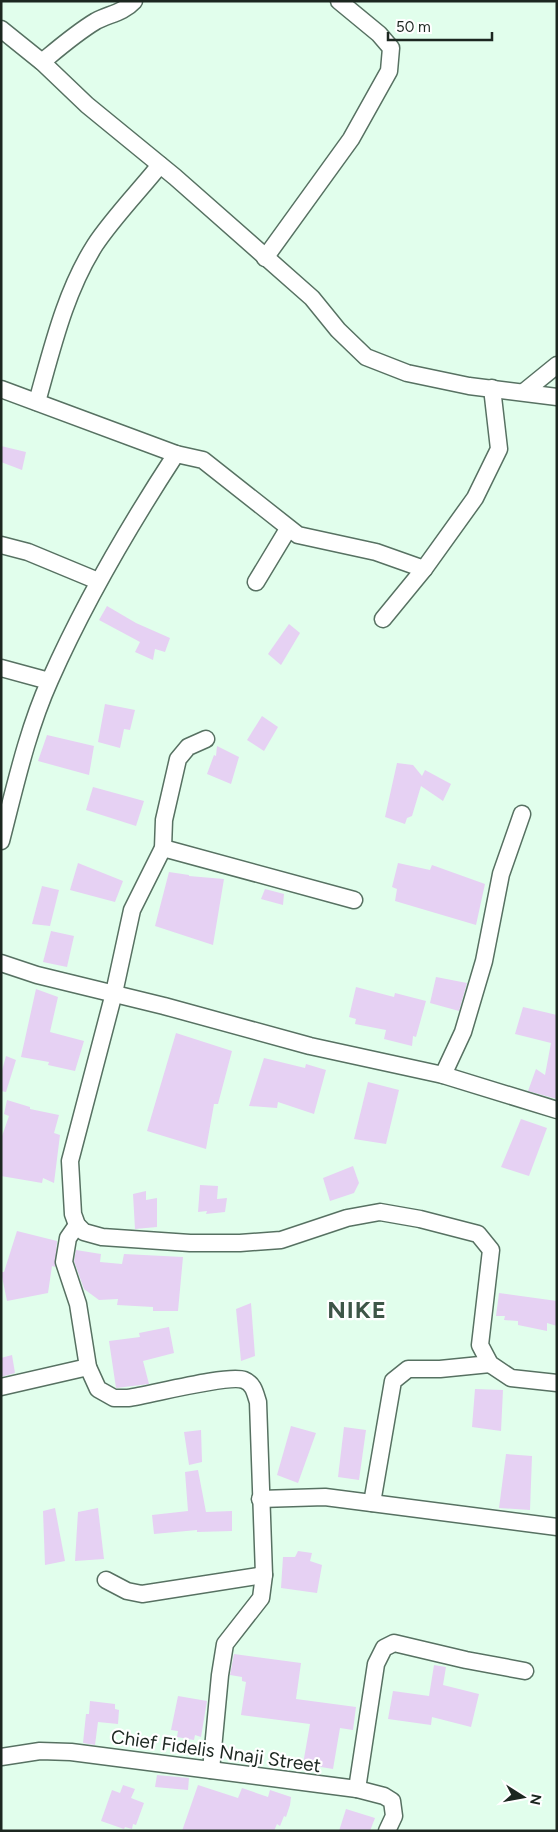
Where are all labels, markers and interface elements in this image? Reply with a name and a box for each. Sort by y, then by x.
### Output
scale bar [388,10,492,42]
text: 50 m [396,18,431,36]
district label: NIKE [327,1295,387,1324]
street label: Chief Fidelis Nnaji Street [110,1725,322,1777]
north arrow [498,1772,548,1822]
text: N [526,1792,545,1806]

